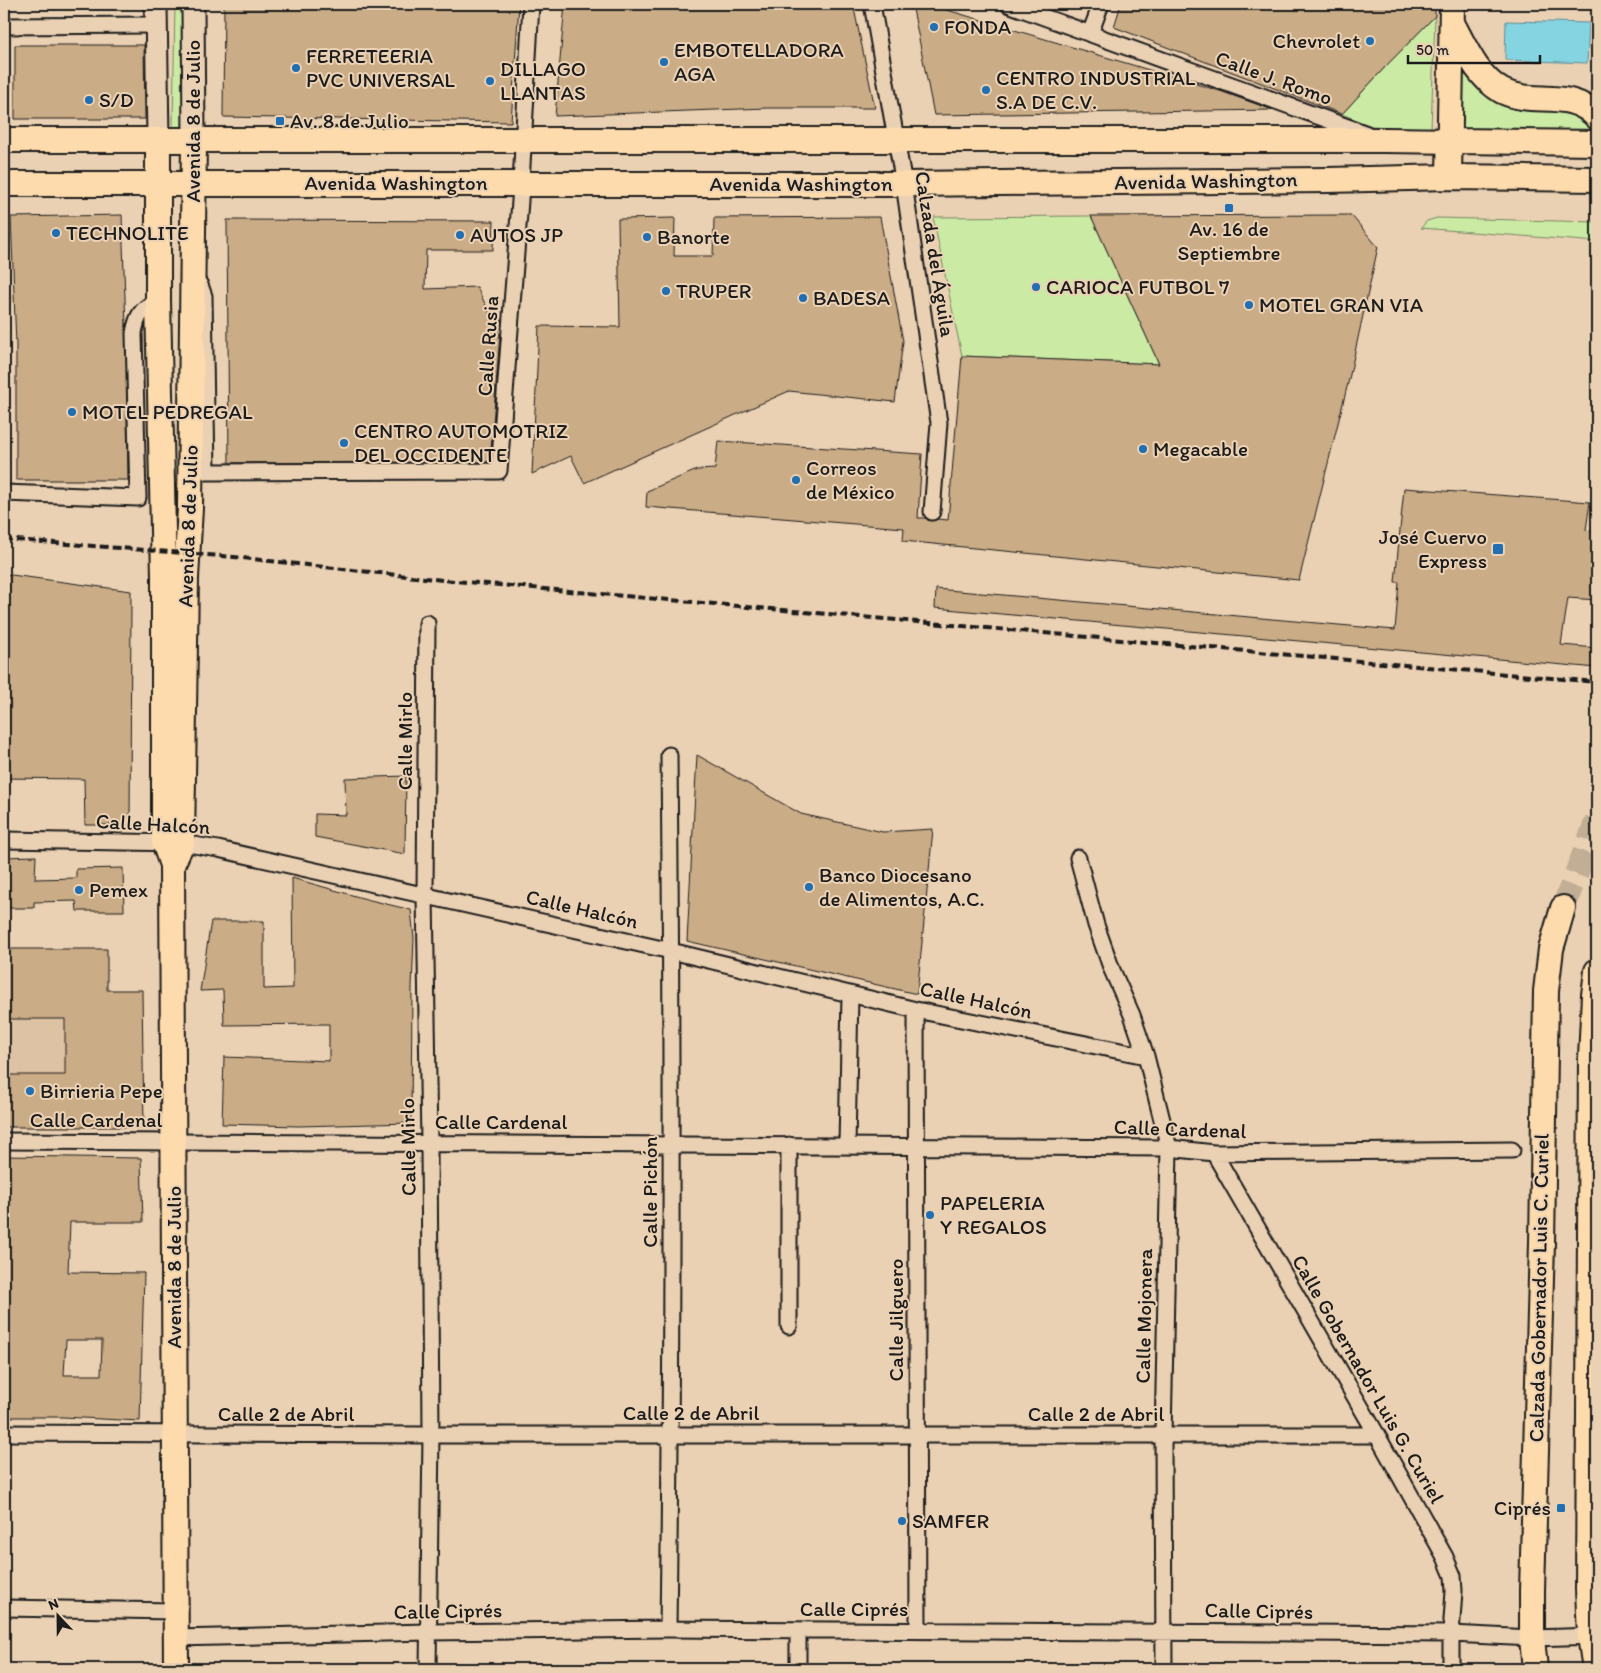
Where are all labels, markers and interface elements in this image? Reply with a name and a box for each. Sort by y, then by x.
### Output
place label: FONDA [944,14,1012,39]
marker: FONDA [928,21,940,33]
place label: Chevrolet [1273,28,1360,53]
scale bar [1408,32,1541,64]
marker: Chevrolet [1364,35,1376,47]
place label: EMBOTELLADORA AGA [674,37,844,86]
street label: Avenida 8 de Julio [180,40,205,202]
text: 50 m [1416,41,1449,59]
place label: FERRETEERIA PVC UNIVERSAL [306,43,455,92]
street label: Calle J. Romo [1212,45,1336,110]
place label: DILLAGO LLANTAS [500,56,586,105]
marker: EMBOTELLADORA AGA [658,56,670,68]
marker: FERRETEERIA PVC UNIVERSAL [290,62,302,74]
place label: CENTRO INDUSTRIAL S.A DE C.V. [996,65,1196,114]
marker: DILLAGO LLANTAS [484,75,496,87]
marker: CENTRO INDUSTRIAL S.A DE C.V. [980,84,992,96]
place label: S/D [99,87,134,112]
marker: S/D [83,94,95,106]
place label: Av. 8 de Julio [290,108,409,133]
marker: Av. 8 de Julio [274,115,286,127]
street label: Avenida Washington [1114,166,1298,195]
street label: Calzada del Águila [910,169,961,339]
street label: Avenida Washington [304,170,488,195]
street label: Avenida Washington [709,171,893,196]
marker: Av. 16 de Septiembre [1223,202,1235,214]
place label: Av. 16 de Septiembre [1178,216,1280,265]
place label: TECHNOLITE [66,220,189,245]
place label: AUTOS JP [470,222,563,247]
place label: Banorte [657,224,730,249]
marker: TECHNOLITE [50,227,62,239]
marker: AUTOS JP [454,229,466,241]
marker: Banorte [641,231,653,243]
place label: CARIOCA FUTBOL 7 [1046,274,1229,299]
place label: TRUPER [676,278,751,303]
marker: CARIOCA FUTBOL 7 [1030,281,1042,293]
marker: TRUPER [660,285,672,297]
place label: BADESA [813,285,891,310]
marker: BADESA [797,292,809,304]
place label: MOTEL GRAN VIA [1259,292,1424,317]
street label: Calle Rusia [472,295,503,397]
marker: MOTEL GRAN VIA [1243,299,1255,311]
place label: MOTEL PEDREGAL [82,399,253,424]
marker: MOTEL PEDREGAL [66,406,78,418]
place label: CENTRO AUTOMOTRIZ DEL OCCIDENTE [354,418,568,467]
place label: Megacable [1153,436,1248,461]
marker: CENTRO AUTOMOTRIZ DEL OCCIDENTE [338,437,350,449]
marker: Megacable [1137,443,1149,455]
street label: Avenida 8 de Julio [172,444,203,608]
place label: Correos de México [806,455,895,504]
marker: Correos de México [790,474,802,486]
place label: José Cuervo Express [1379,524,1487,573]
marker: José Cuervo Express [1491,542,1505,556]
street label: Calle Mirlo [392,692,417,790]
street label: Calle Halcón [95,808,211,839]
place label: Banco Diocesano de Alimentos, A.C. [819,862,985,911]
place label: Pemex [89,877,148,902]
marker: Banco Diocesano de Alimentos, A.C. [803,881,815,893]
street label: Calle Halcón [524,883,641,934]
marker: Pemex [73,884,85,896]
street label: Calle Halcón [918,975,1035,1024]
place label: Birrieria Pepe [40,1078,163,1103]
marker: Birrieria Pepe [24,1085,36,1097]
street label: Calle Mirlo [394,1098,421,1196]
street label: Calle Cardenal [30,1107,162,1132]
street label: Calle Cardenal [435,1109,567,1134]
street label: Calle Cardenal [1113,1114,1247,1143]
street label: Calzada Gobernador Luis C. Curiel [1523,1133,1554,1443]
street label: Calle Pichón [637,1136,662,1248]
street label: Avenida 8 de Julio [161,1186,186,1348]
place label: PAPELERIA Y REGALOS [940,1190,1047,1239]
marker: PAPELERIA Y REGALOS [924,1209,936,1221]
street label: Calle Mojonera [1130,1248,1157,1384]
street label: Calle Gobernador Luis G. Curiel [1287,1250,1450,1508]
street label: Calle Jilguero [883,1259,908,1381]
street label: Calle 2 de Abril [623,1400,759,1425]
street label: Calle 2 de Abril [218,1401,354,1426]
street label: Calle 2 de Abril [1028,1401,1164,1426]
place label: Ciprés [1494,1495,1551,1520]
marker: Ciprés [1555,1502,1567,1514]
place label: SAMFER [912,1508,989,1533]
marker: SAMFER [896,1515,908,1527]
north arrow [32,1590,82,1640]
text: N [46,1595,61,1614]
street label: Calle Ciprés [800,1596,908,1621]
street label: Calle Ciprés [393,1597,503,1624]
street label: Calle Ciprés [1204,1597,1314,1624]

